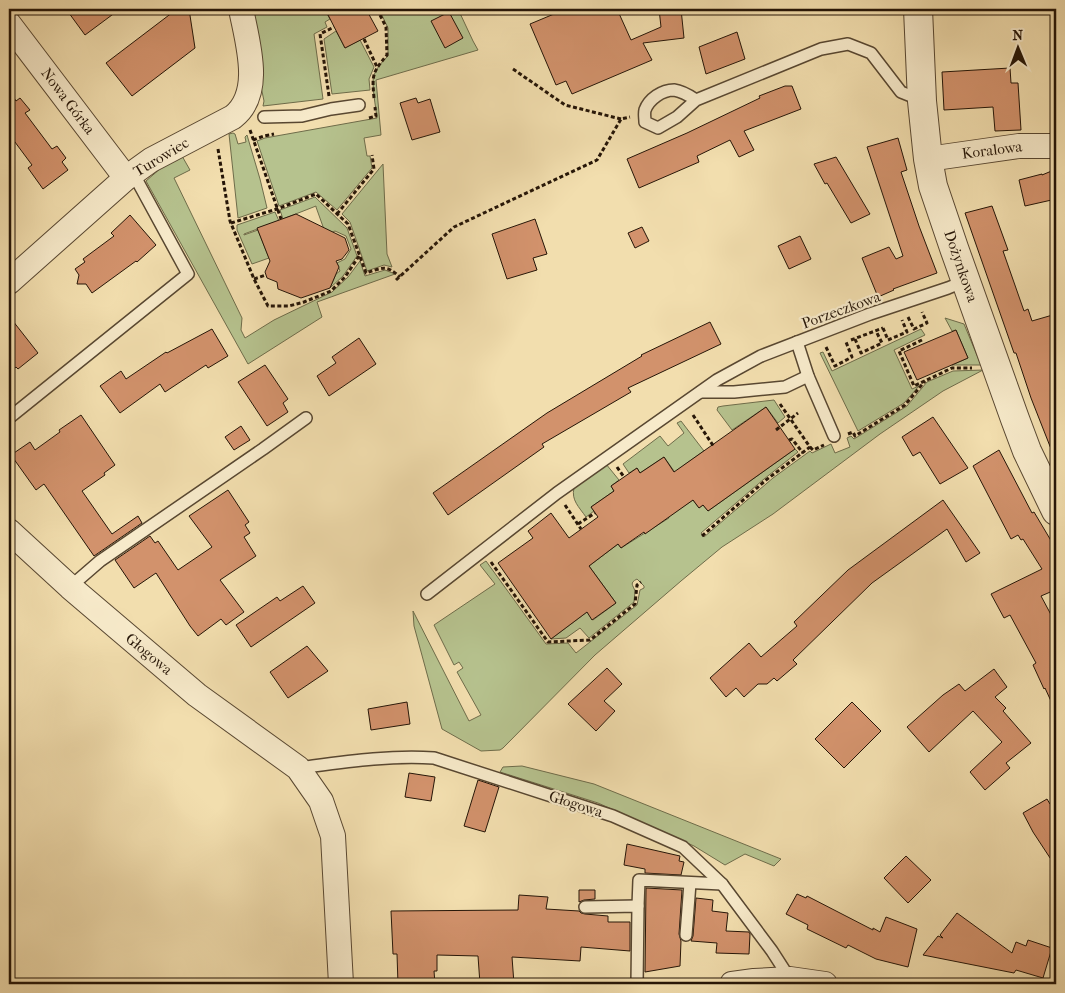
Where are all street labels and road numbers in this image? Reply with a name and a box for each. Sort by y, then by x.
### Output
street label: Nowa Górka [37,64,99,139]
street label: Turowiec [130,133,192,181]
street label: Koralowa [961,137,1024,163]
street label: Dożynkowa [940,228,982,305]
street label: Porzeczkowa [799,287,884,333]
street label: Głogowa [122,629,177,679]
street label: Głogowa [547,787,606,821]

